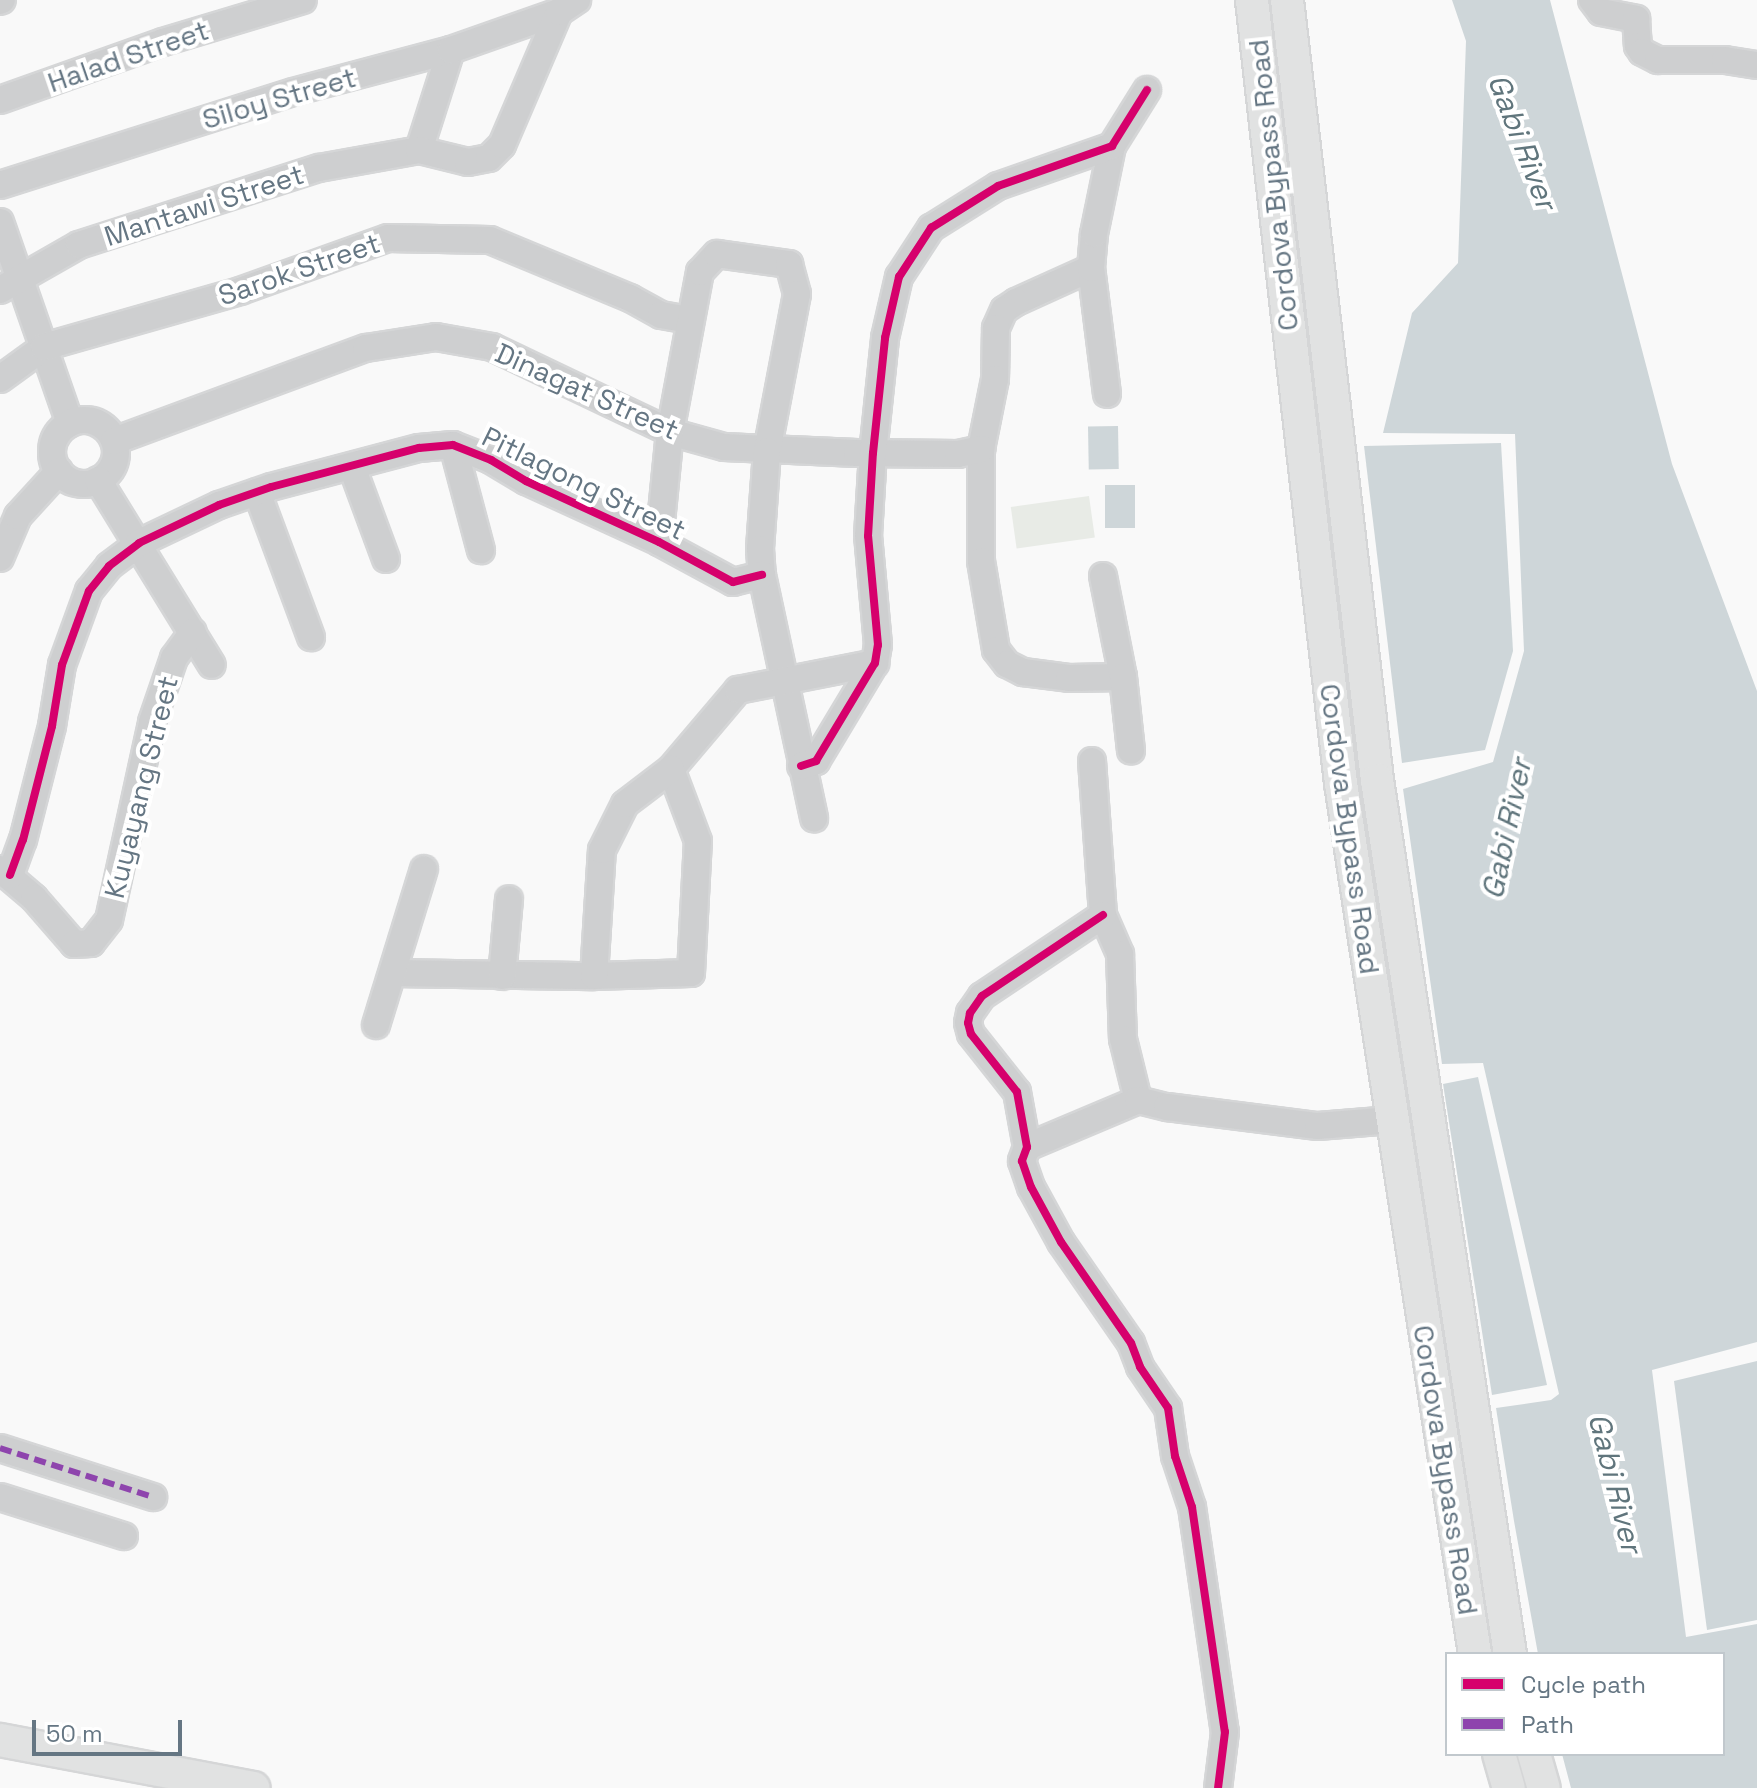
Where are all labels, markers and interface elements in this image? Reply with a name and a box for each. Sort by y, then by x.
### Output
street label: Halad Street [43,13,213,99]
street label: Cordova Bypass Road [1241,37,1305,333]
street label: Siloy Street [198,60,360,136]
water label: Gabi River [1480,69,1564,215]
street label: Mantawi Street [100,157,308,253]
street label: Sarok Street [214,226,384,312]
street label: Dinagat Street [490,336,684,446]
street label: Pitlagong Street [477,419,691,547]
street label: Kuyayang Street [97,672,185,902]
street label: Cordova Bypass Road [1313,682,1387,976]
water label: Gabi River [1475,756,1539,902]
street label: Cordova Bypass Road [1406,1323,1486,1617]
water label: Gabi River [1580,1410,1650,1556]
legend [1445,1652,1725,1756]
text: Cycle path [1521,1669,1646,1700]
scale bar [36,1704,186,1754]
text: Path [1521,1709,1574,1740]
text: 50 m [46,1718,103,1749]

